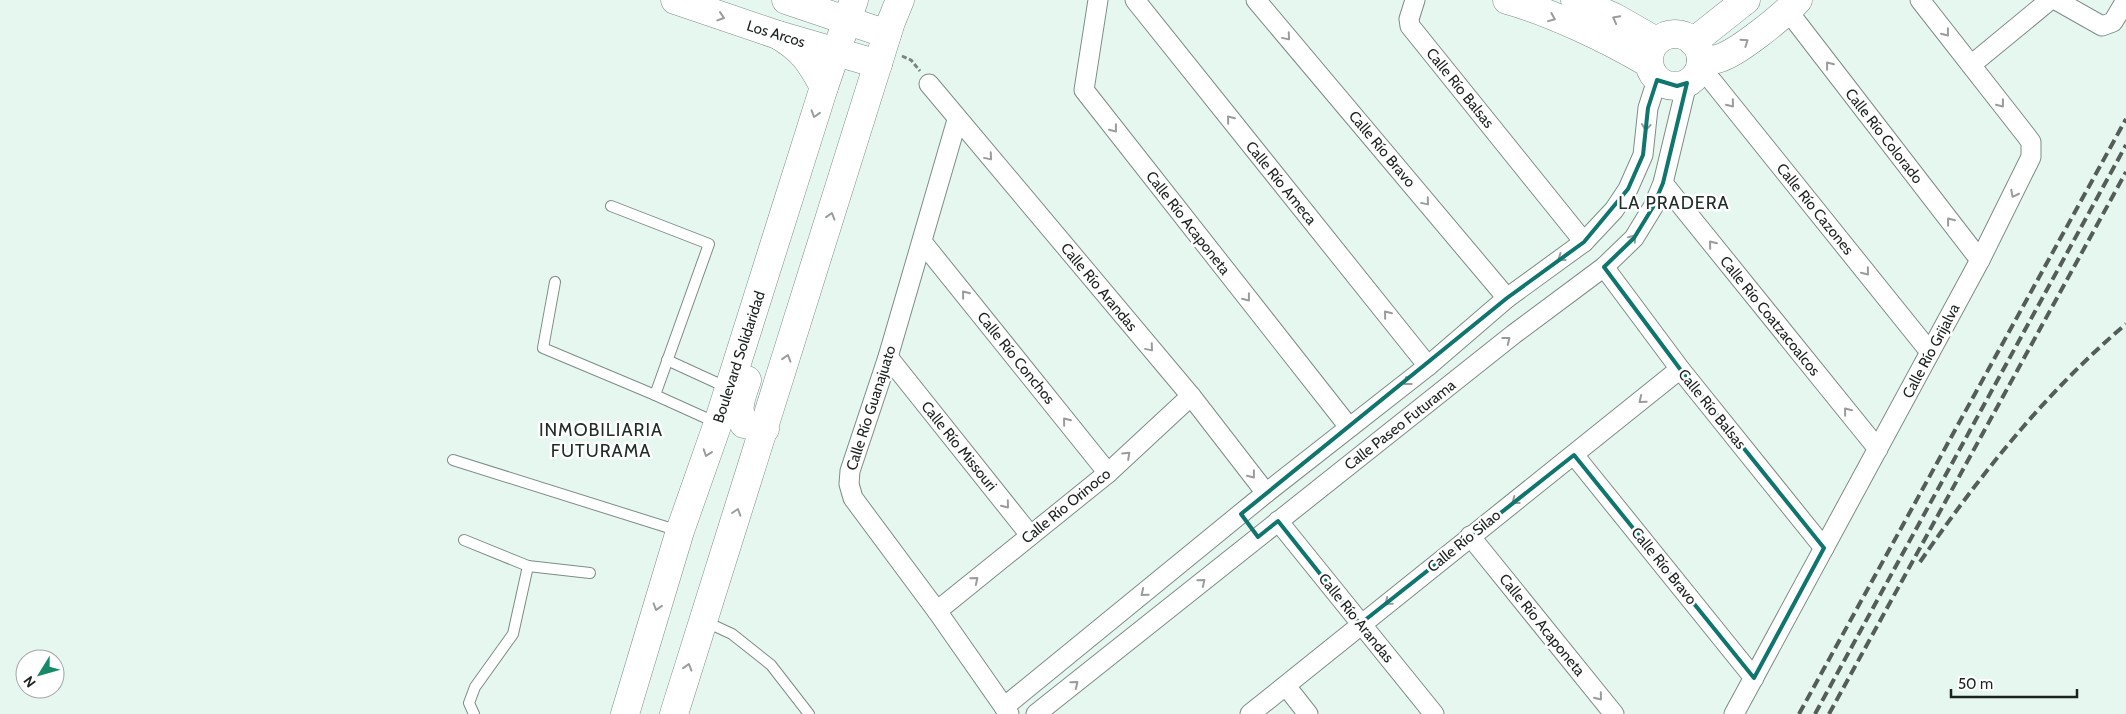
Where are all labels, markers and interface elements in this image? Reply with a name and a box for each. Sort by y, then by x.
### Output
one-way arrow [717,11,725,21]
one-way arrow [1548,12,1556,22]
one-way arrow [1613,15,1622,25]
street label: Los Arcos [745,17,807,51]
one-way arrow [1940,27,1949,36]
one-way arrow [1282,32,1291,41]
one-way arrow [1739,39,1749,48]
street label: Calle Río Balsas [1422,44,1498,132]
one-way arrow [1826,61,1835,71]
street label: Calle Río Colorado [1841,85,1927,187]
one-way arrow [1725,98,1733,107]
one-way arrow [1996,98,2005,107]
street label: Calle Río Bravo [1345,107,1419,191]
one-way arrow [811,110,821,118]
one-way arrow [1228,116,1236,125]
one-way arrow [1109,123,1118,132]
one-way arrow [1641,123,1652,131]
street label: Calle Río Ameca [1242,138,1321,229]
one-way arrow [983,151,992,160]
street label: Calle Río Cazones [1773,160,1857,258]
street label: Calle Río Acaponeta [1142,168,1234,279]
one-way arrow [2010,189,2020,198]
district label: LA PRADERA [1618,192,1730,214]
one-way arrow [1420,196,1429,205]
one-way arrow [825,213,835,221]
one-way arrow [1947,217,1956,227]
one-way arrow [1627,234,1636,243]
street label: Calle Río Arandas [1057,239,1141,335]
one-way arrow [1710,241,1718,250]
one-way arrow [1557,252,1567,261]
street label: Calle Río Coatzacoalcos [1716,253,1824,379]
one-way arrow [1860,266,1869,275]
street label: Boulevard Solidaridad [709,289,769,425]
one-way arrow [961,291,970,300]
one-way arrow [1242,292,1251,301]
street label: Calle Río Grijalva [1899,300,1964,401]
street label: Calle Río Conchos [973,308,1059,408]
one-way arrow [1384,311,1392,320]
one-way arrow [1501,337,1510,345]
one-way arrow [1145,342,1154,351]
street label: Calle Río Guanajuato [842,343,900,473]
one-way arrow [781,354,791,362]
street label: Calle Río Balsas [1674,365,1750,453]
street label: Calle Paseo Futurama [1341,376,1460,474]
one-way arrow [1403,376,1413,385]
one-way arrow [1639,394,1648,402]
street label: Calle Río Missouri [917,398,1001,494]
one-way arrow [1845,408,1853,417]
one-way arrow [1064,418,1072,427]
district label: INMOBILIARIA FUTURAMA [539,419,663,462]
one-way arrow [703,448,713,456]
one-way arrow [1122,452,1131,461]
street label: Calle Río Orinoco [1018,465,1114,547]
one-way arrow [1246,469,1254,478]
one-way arrow [1512,495,1521,503]
one-way arrow [1001,499,1010,508]
street label: Calle Río Silao [1424,506,1504,576]
one-way arrow [731,509,741,517]
street label: Calle Río Bravo [1627,524,1701,608]
street label: Calle Río Arandas [1315,570,1397,666]
street label: Calle Río Acaponeta [1495,570,1589,680]
one-way arrow [969,576,978,585]
one-way arrow [1196,579,1205,588]
one-way arrow [1141,587,1150,595]
one-way arrow [1385,597,1394,605]
one-way arrow [653,602,663,611]
north arrow [15,649,65,699]
one-way arrow [683,664,693,672]
scale bar [1951,666,2077,698]
text: N [19,672,40,691]
text: 50 m [1958,675,1993,693]
one-way arrow [1069,680,1078,689]
one-way arrow [1594,691,1603,700]

